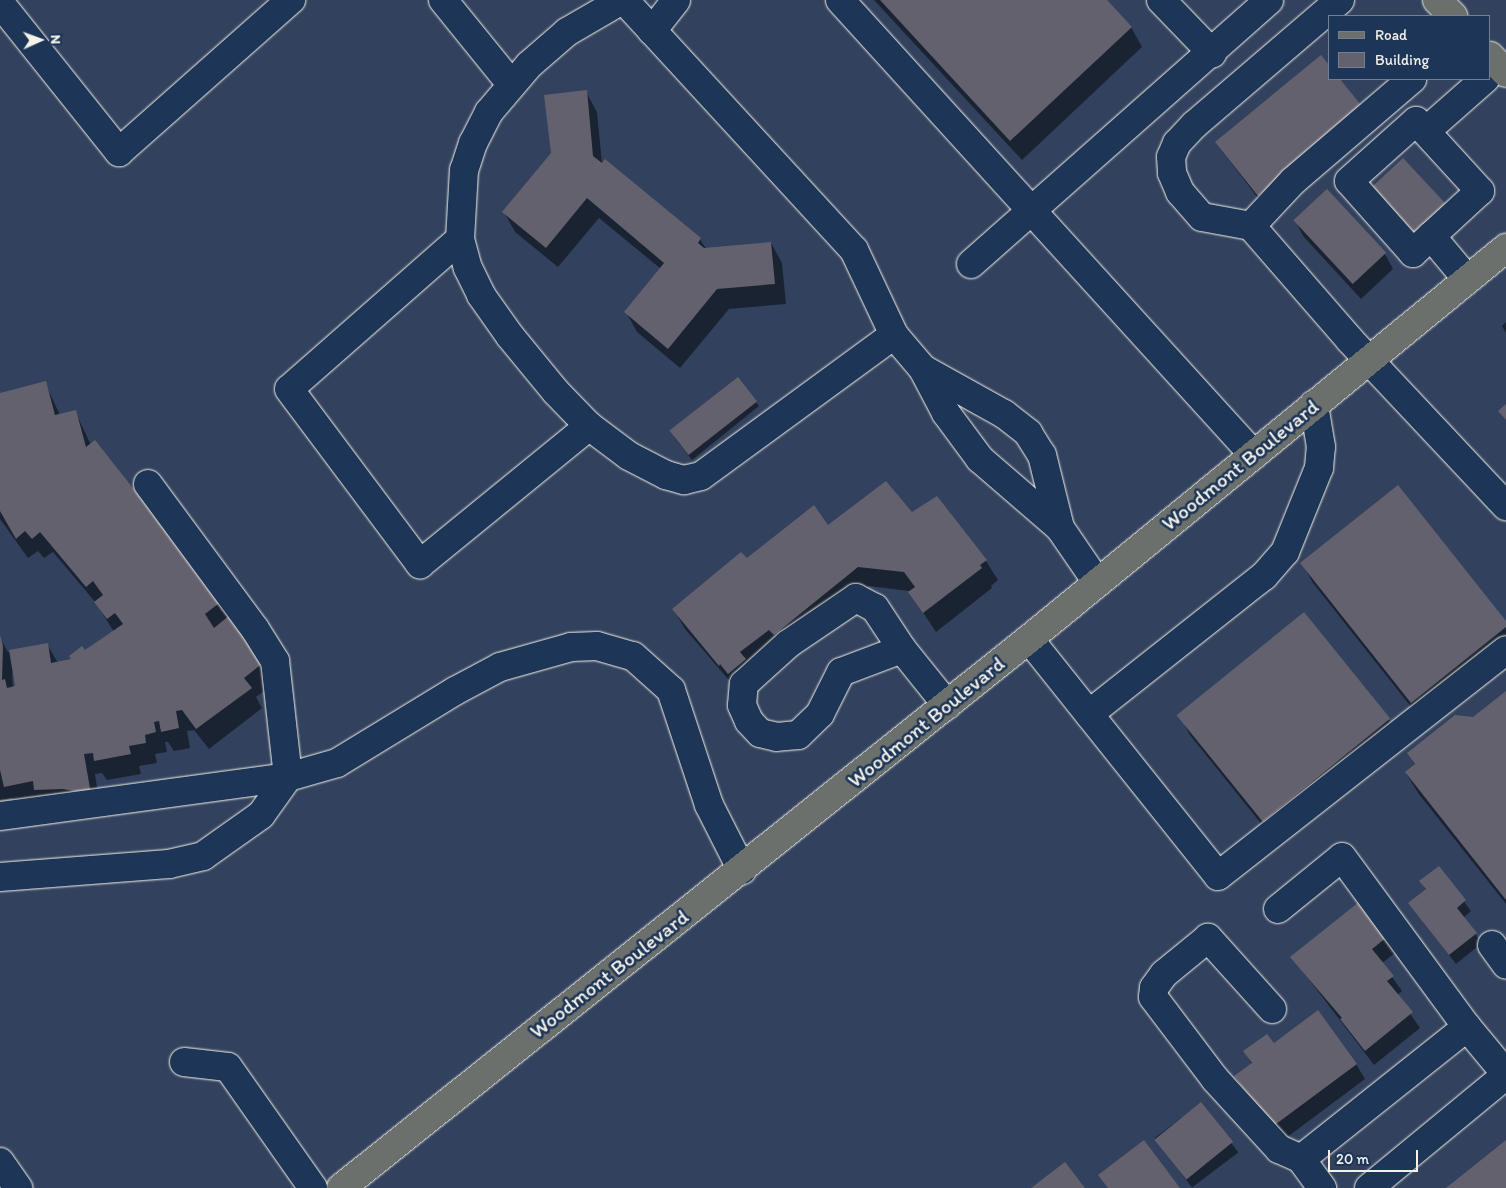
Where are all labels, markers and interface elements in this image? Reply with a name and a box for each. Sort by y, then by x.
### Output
north arrow [15,15,65,65]
legend [1328,15,1491,80]
text: Road [1375,26,1407,44]
text: N [47,34,64,44]
text: Building [1375,51,1429,69]
street label: Woodmont Boulevard [1156,394,1324,536]
street label: Woodmont Boulevard [842,651,1010,793]
street label: Woodmont Boulevard [524,904,694,1044]
scale bar [1331,1140,1421,1172]
text: 20 m [1336,1150,1369,1168]

